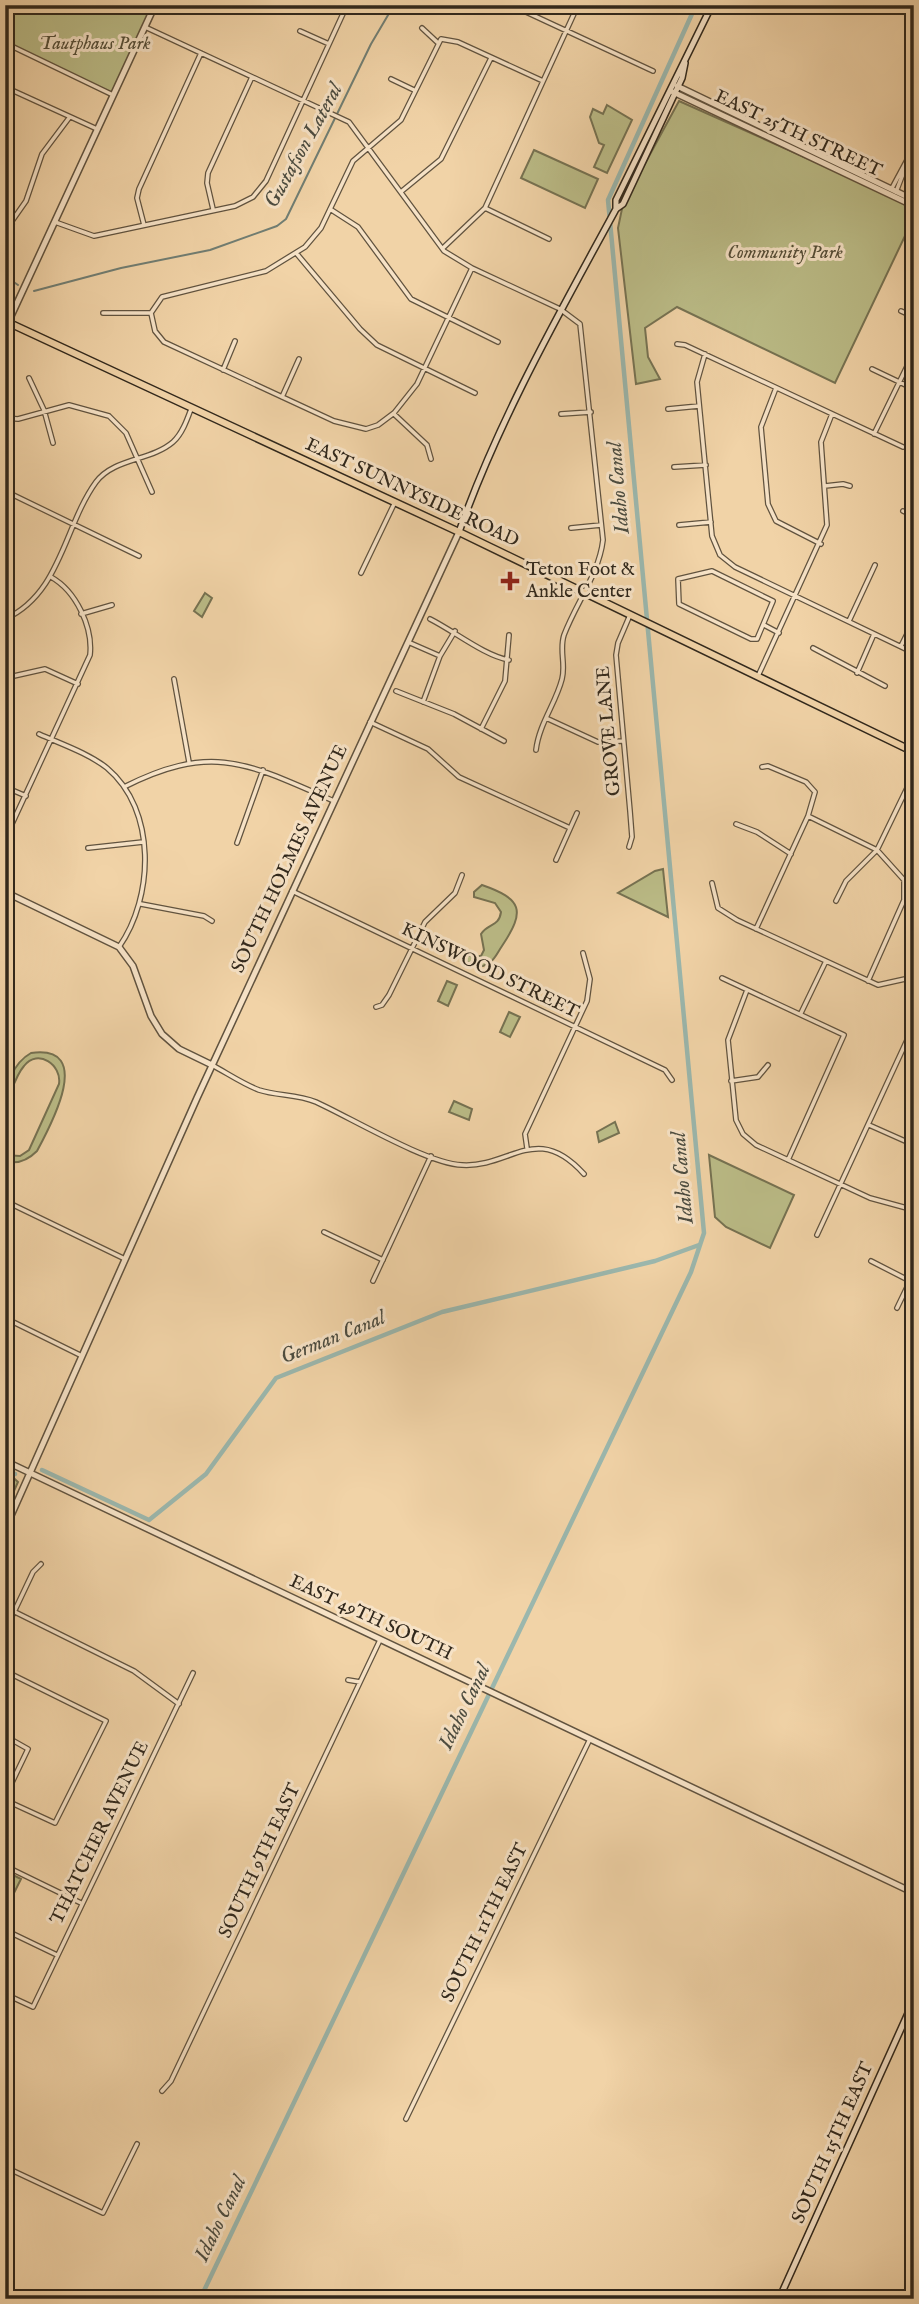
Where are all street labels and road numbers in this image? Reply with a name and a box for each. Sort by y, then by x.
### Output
street label: EAST 25TH STREET [711,85,886,183]
street label: EAST SUNNYSIDE ROAD [301,433,523,553]
street label: GROVE LANE [591,665,627,797]
street label: SOUTH HOLMES AVENUE [226,741,354,977]
street label: KINSWOOD STREET [397,918,583,1025]
street label: EAST 49TH SOUTH [286,1570,456,1666]
street label: THATCHER AVENUE [45,1737,155,1929]
street label: SOUTH 9TH EAST [214,1780,306,1942]
street label: SOUTH 11TH EAST [436,1839,534,2006]
street label: SOUTH 15TH EAST [787,2059,879,2227]

